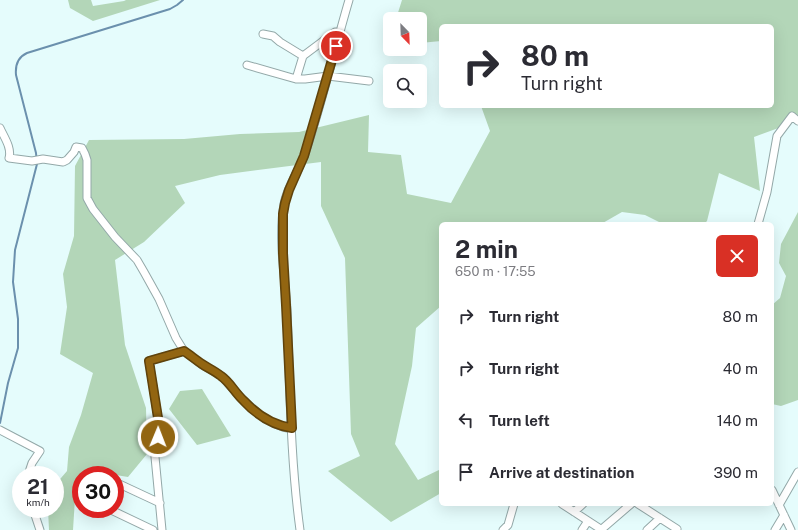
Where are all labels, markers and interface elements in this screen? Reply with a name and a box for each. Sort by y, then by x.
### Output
north arrow [383,12,427,56]
map controls [383,12,427,108]
pin [319,29,353,63]
icon: arrive [325,35,347,57]
text: 80 m [521,39,589,72]
icon: right [455,40,507,92]
button: search [383,64,427,108]
text: Turn right [521,73,603,94]
text: 2 min [455,235,518,263]
button: close [716,235,758,277]
text: 650 m · 17:55 [455,264,536,279]
icon: right [455,305,477,327]
text: Turn right [489,308,559,325]
text: 80 m [723,308,758,325]
icon: right [455,357,477,379]
text: Turn right [489,360,559,377]
text: 40 m [723,360,758,377]
icon: left [455,409,477,431]
text: Turn left [489,412,550,429]
text: 140 m [717,412,758,429]
position arrow [137,416,179,458]
icon: arrive [455,461,477,483]
text: Arrive at destination [489,464,634,481]
text: 390 m [714,464,758,481]
speed limit sign: 30 [72,466,124,518]
text: 21 [27,475,49,499]
text: km/h [26,496,50,508]

